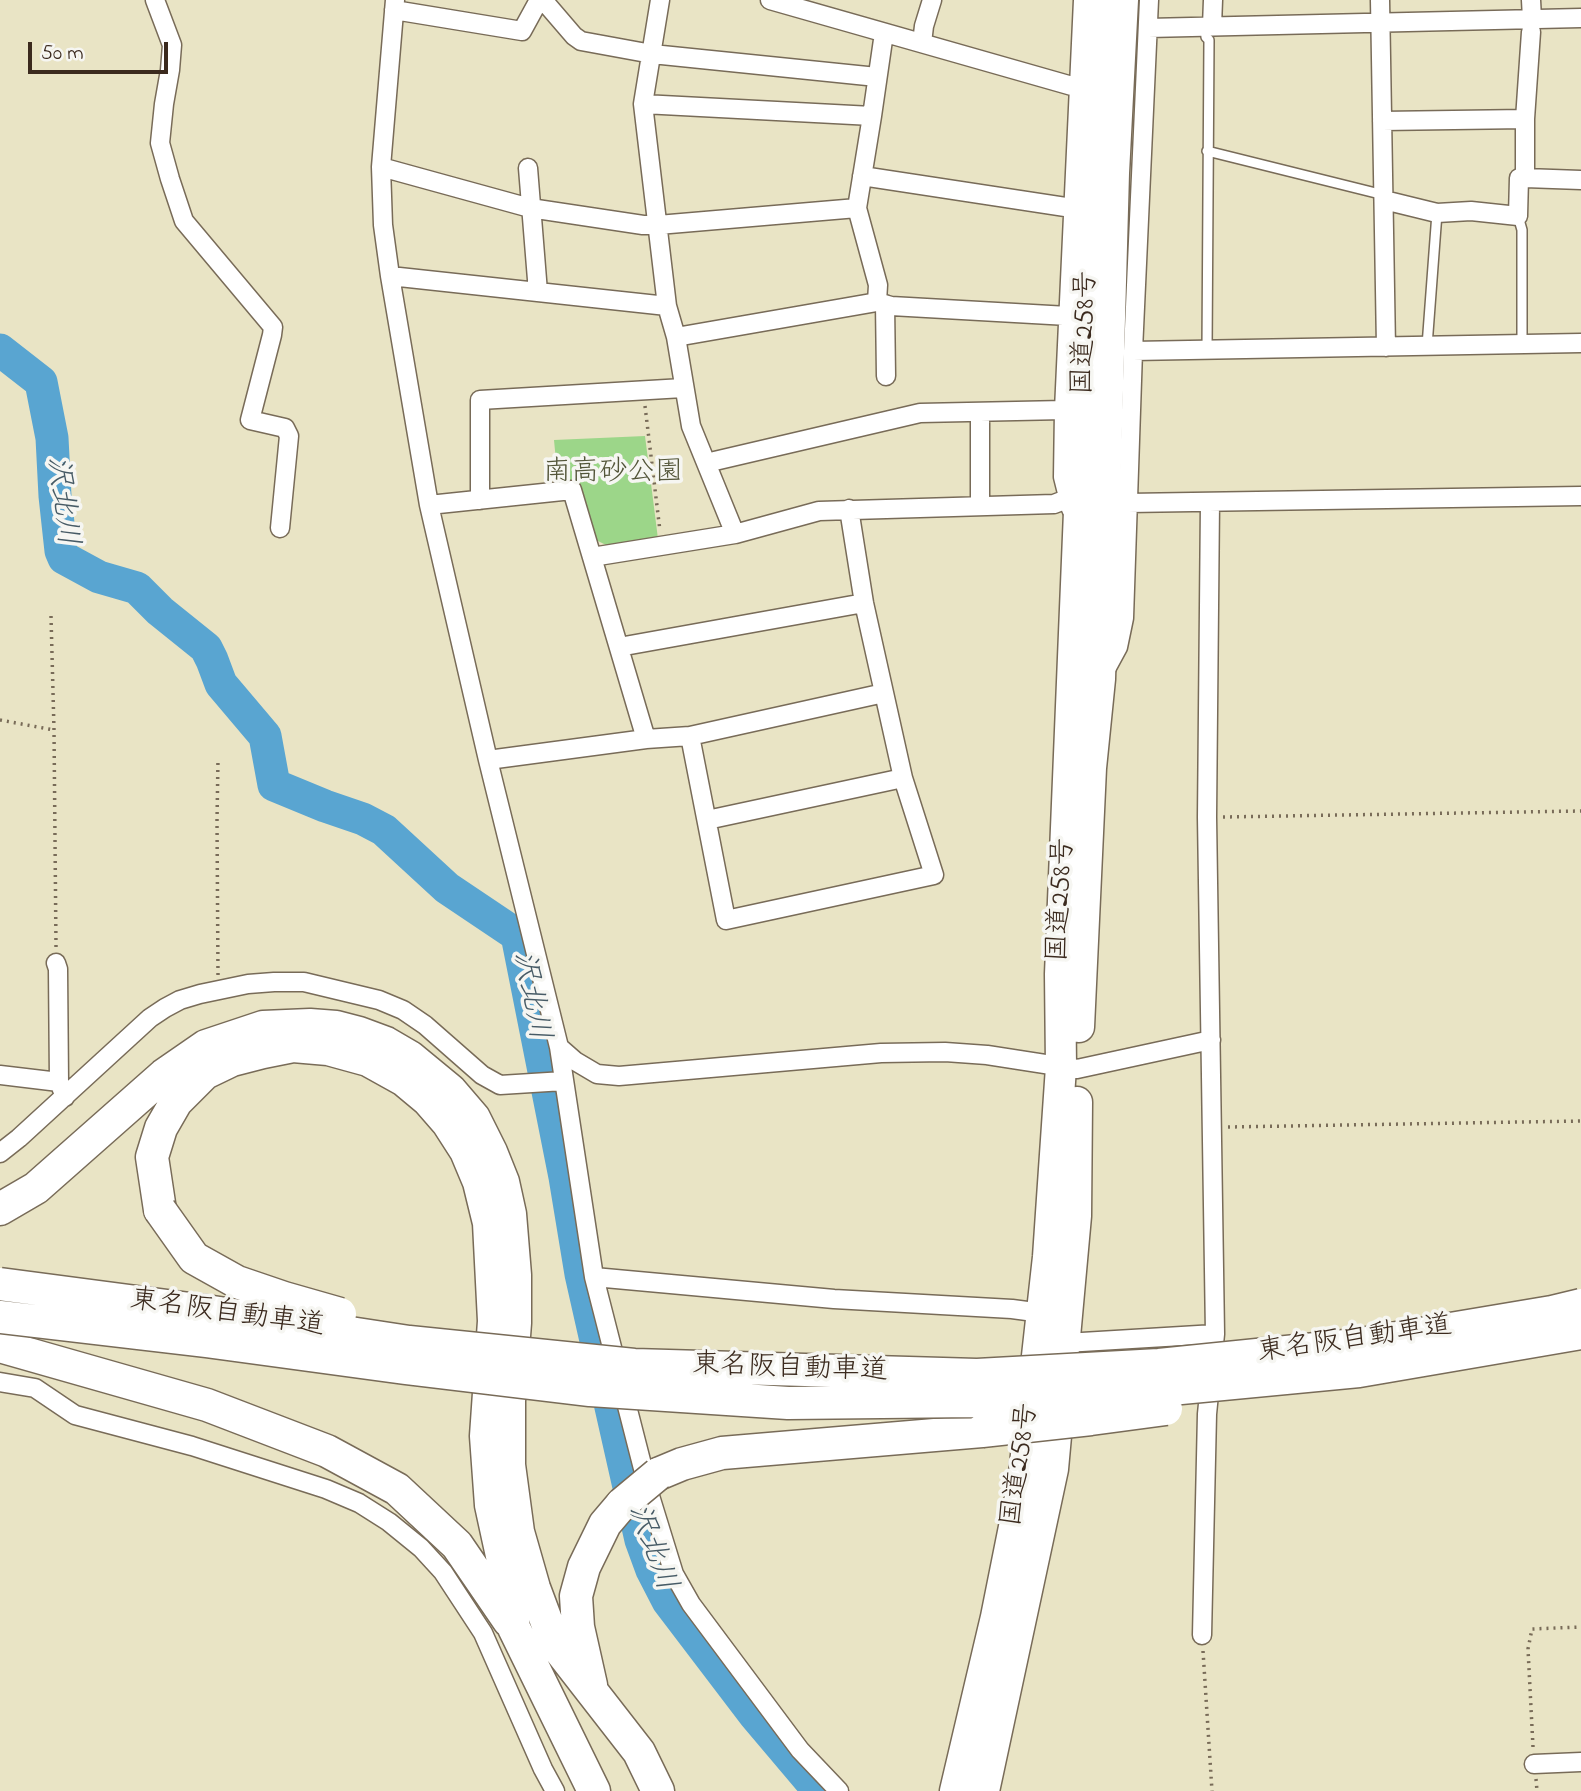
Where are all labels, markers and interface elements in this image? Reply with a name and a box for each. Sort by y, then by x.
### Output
scale bar [32,28,172,72]
text: 50 m [41,39,84,69]
street label: 国道258号 [1068,270,1106,396]
water label: 沢北川 [37,454,83,548]
park label: 南高砂公園 [543,457,683,491]
street label: 国道258号 [1043,837,1083,963]
water label: 沢北川 [503,948,555,1044]
street label: 東名阪自動車道 [128,1285,326,1345]
street label: 東名阪自動車道 [1256,1311,1454,1371]
street label: 東名阪自動車道 [691,1350,889,1390]
street label: 国道258号 [997,1401,1047,1529]
water label: 沢北川 [618,1500,682,1596]

